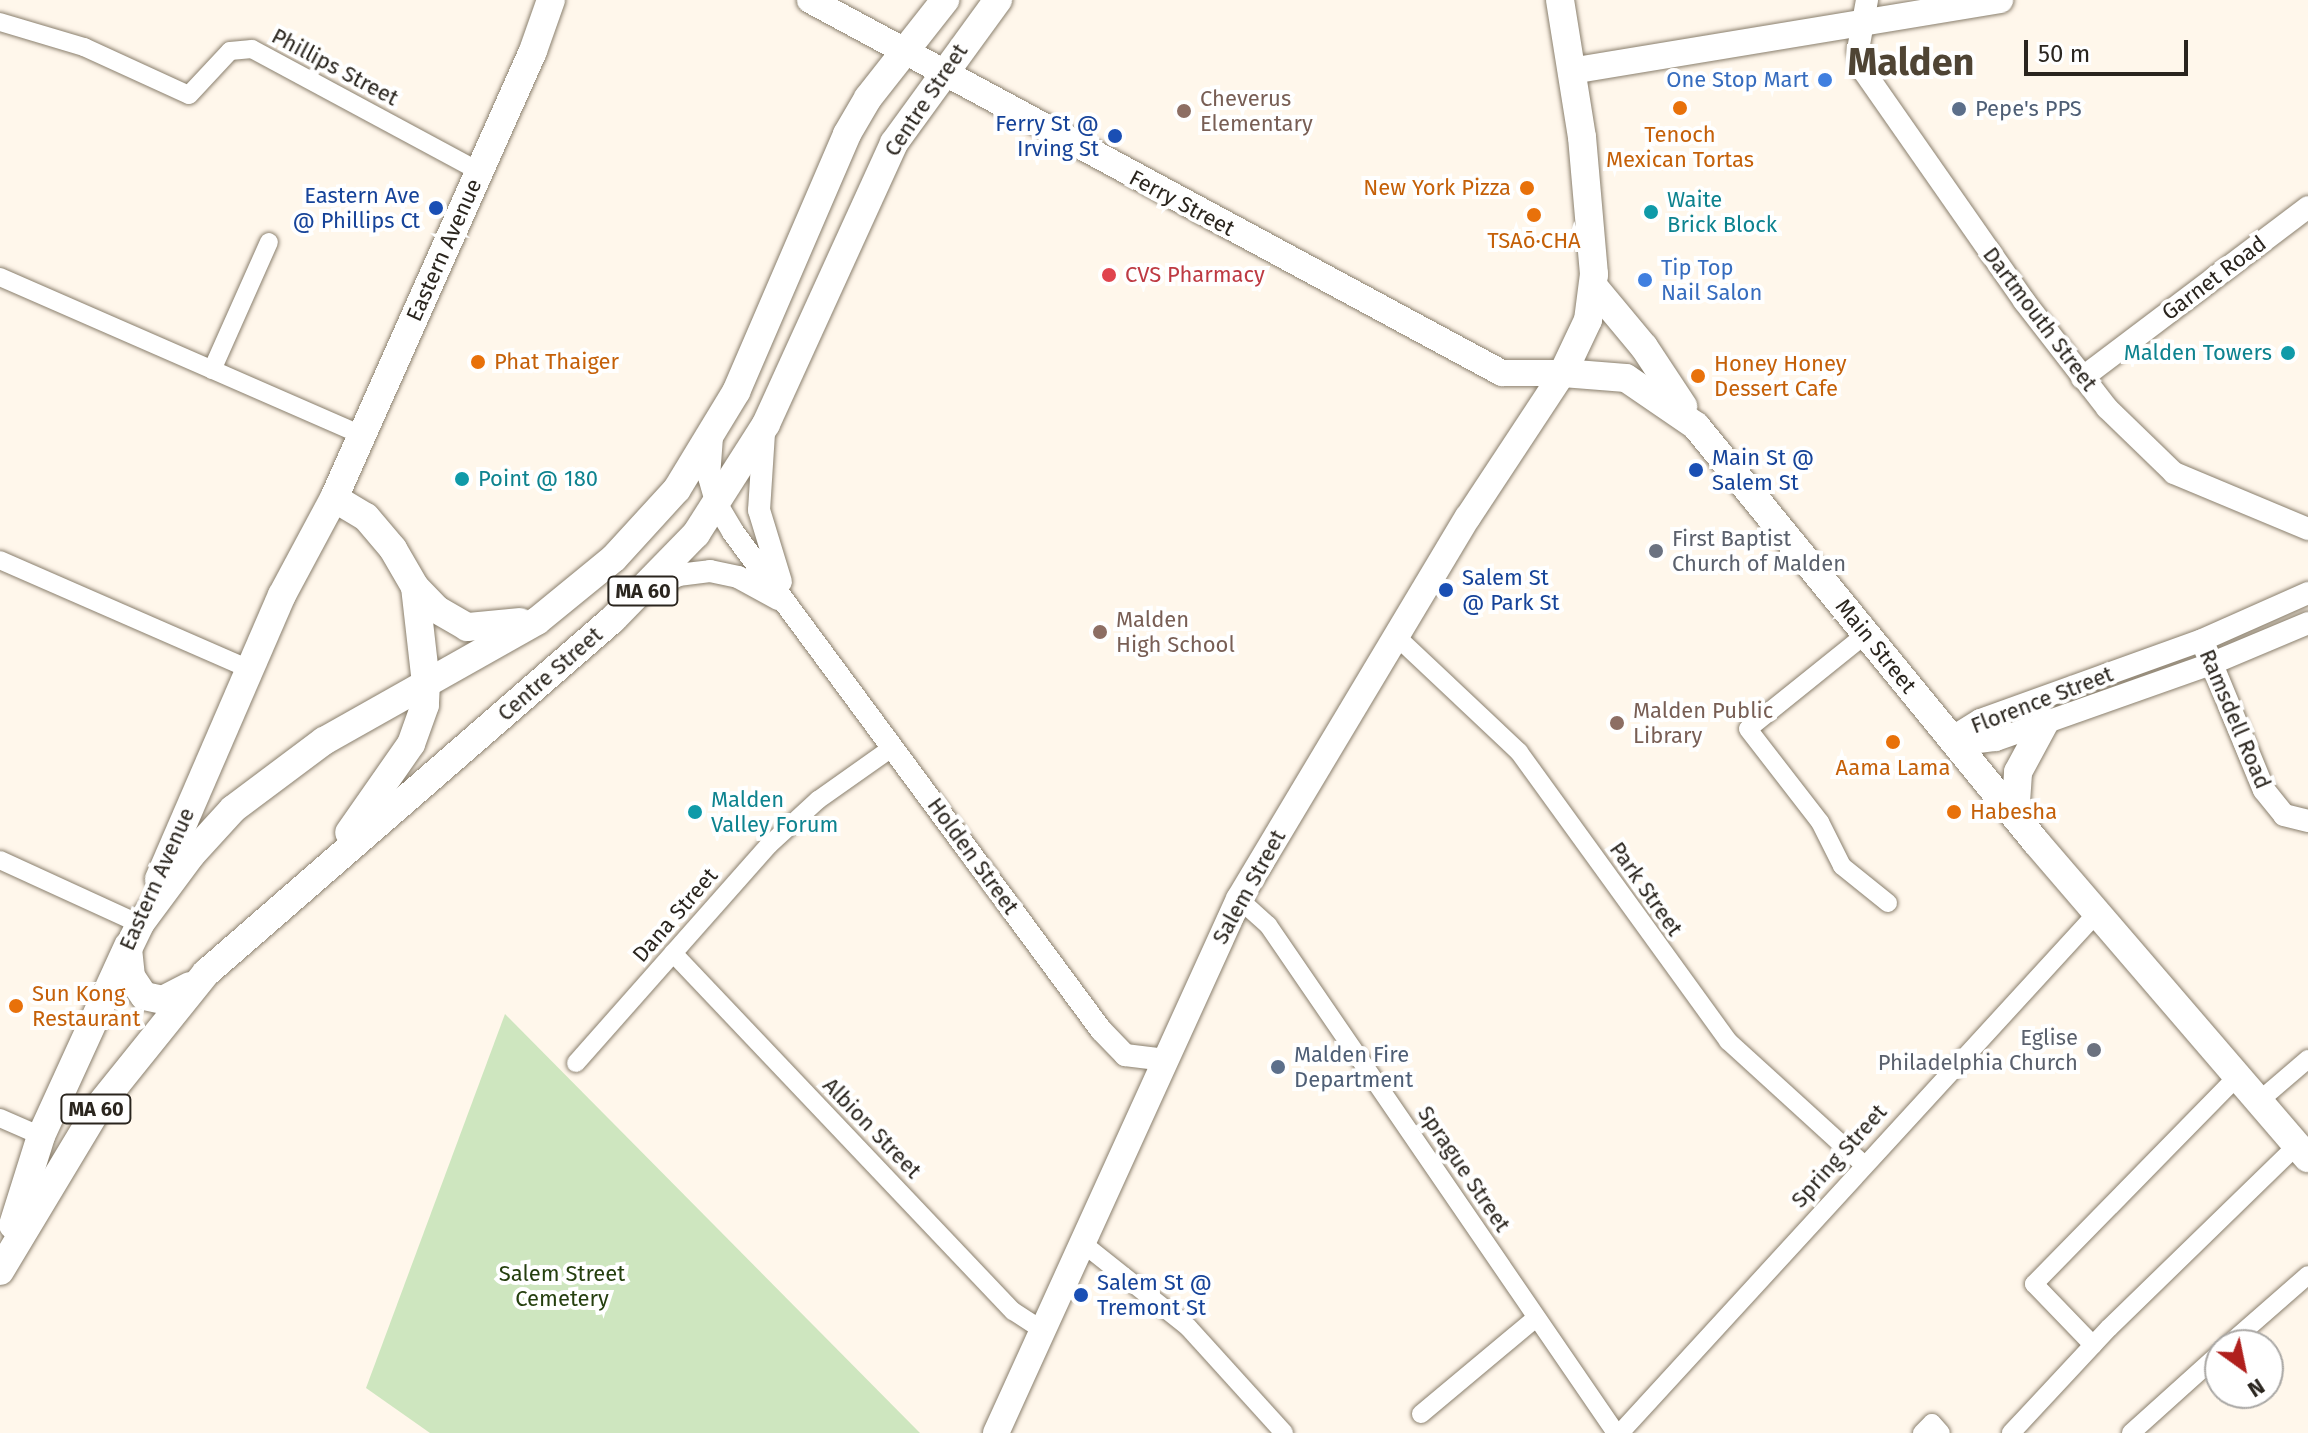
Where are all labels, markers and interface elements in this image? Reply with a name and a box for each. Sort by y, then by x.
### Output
street label: Phillips Street [267,23,403,111]
scale bar [2028,24,2192,74]
street label: Centre Street [879,39,973,161]
district label: Malden [1847,40,1975,86]
text: 50 m [2038,40,2090,68]
place label: One Stop Mart [1666,67,1809,93]
marker: One Stop Mart [1816,71,1834,89]
place label: Cheverus Elementary [1200,85,1313,136]
place label: Pepe's PPS [1975,96,2082,122]
marker: Tenoch Mexican Tortas [1671,99,1689,117]
marker: Pepe's PPS [1950,100,1968,118]
marker: Cheverus Elementary [1175,102,1193,120]
place label: Ferry St @ Irving St [995,110,1099,162]
place label: Tenoch Mexican Tortas [1606,121,1754,172]
marker: Ferry St @ Irving St [1106,127,1124,145]
street label: Ferry Street [1125,164,1239,242]
street label: Eastern Avenue [401,175,487,325]
place label: New York Pizza [1363,175,1511,201]
marker: New York Pizza [1518,179,1536,197]
place label: Eastern Ave @ Phillips Ct [292,182,420,234]
place label: Waite Brick Block [1667,186,1777,238]
marker: Eastern Ave @ Phillips Ct [427,199,445,217]
marker: Waite Brick Block [1642,203,1660,221]
marker: TSAō·CHA [1525,206,1543,224]
place label: TSAō·CHA [1487,228,1581,254]
street label: Garnet Road [2157,230,2271,326]
street label: Dartmouth Street [1977,242,2103,396]
place label: Tip Top Nail Salon [1661,254,1762,306]
place label: CVS Pharmacy [1125,262,1265,288]
marker: CVS Pharmacy [1100,266,1118,284]
marker: Tip Top Nail Salon [1636,271,1654,289]
place label: Malden Towers [2124,340,2272,366]
marker: Malden Towers [2279,344,2297,362]
place label: Phat Thaiger [494,349,619,375]
place label: Honey Honey Dessert Cafe [1714,350,1847,402]
marker: Phat Thaiger [469,353,487,371]
marker: Honey Honey Dessert Cafe [1689,367,1707,385]
place label: Main St @ Salem St [1712,444,1814,496]
marker: Main St @ Salem St [1687,461,1705,479]
place label: Point @ 180 [478,466,598,492]
marker: Point @ 180 [453,470,471,488]
place label: First Baptist Church of Malden [1672,525,1846,576]
marker: First Baptist Church of Malden [1647,542,1665,560]
place label: Salem St @ Park St [1462,564,1559,616]
road number: MA 60 [607,575,679,607]
marker: Salem St @ Park St [1437,581,1455,599]
street label: Main Street [1830,594,1922,698]
place label: Malden High School [1116,606,1235,658]
street label: Centre Street [492,621,608,727]
marker: Malden High School [1091,623,1109,641]
street label: Ramsdell Road [2194,645,2276,793]
street label: Florence Street [1967,661,2117,739]
place label: Malden Public Library [1633,697,1773,748]
marker: Malden Public Library [1608,714,1626,732]
marker: Aama Lama [1884,733,1902,751]
place label: Aama Lama [1836,755,1950,781]
place label: Malden Valley Forum [711,786,838,838]
street label: Holden Street [922,793,1024,919]
place label: Habesha [1970,799,2057,825]
marker: Malden Valley Forum [686,803,704,821]
marker: Habesha [1945,803,1963,821]
street label: Eastern Avenue [114,804,200,954]
street label: Salem Street [1207,825,1291,949]
street label: Park Street [1604,837,1688,941]
street label: Dana Street [627,862,723,968]
place label: Sun Kong Restaurant [32,980,140,1032]
marker: Sun Kong Restaurant [7,997,25,1015]
place label: Eglise Philadelphia Church [1878,1024,2078,1076]
place label: Malden Fire Department [1294,1041,1413,1092]
marker: Eglise Philadelphia Church [2085,1041,2103,1059]
marker: Malden Fire Department [1269,1058,1287,1076]
street label: Albion Street [817,1072,927,1184]
road number: MA 60 [60,1093,132,1125]
street label: Spring Street [1786,1099,1892,1213]
street label: Sprague Street [1412,1101,1516,1237]
park label: Salem Street Cemetery [499,1260,625,1312]
place label: Salem St @ Tremont St [1097,1269,1212,1320]
marker: Salem St @ Tremont St [1072,1286,1090,1304]
north arrow [2204,1329,2284,1409]
text: N [2243,1373,2270,1403]

